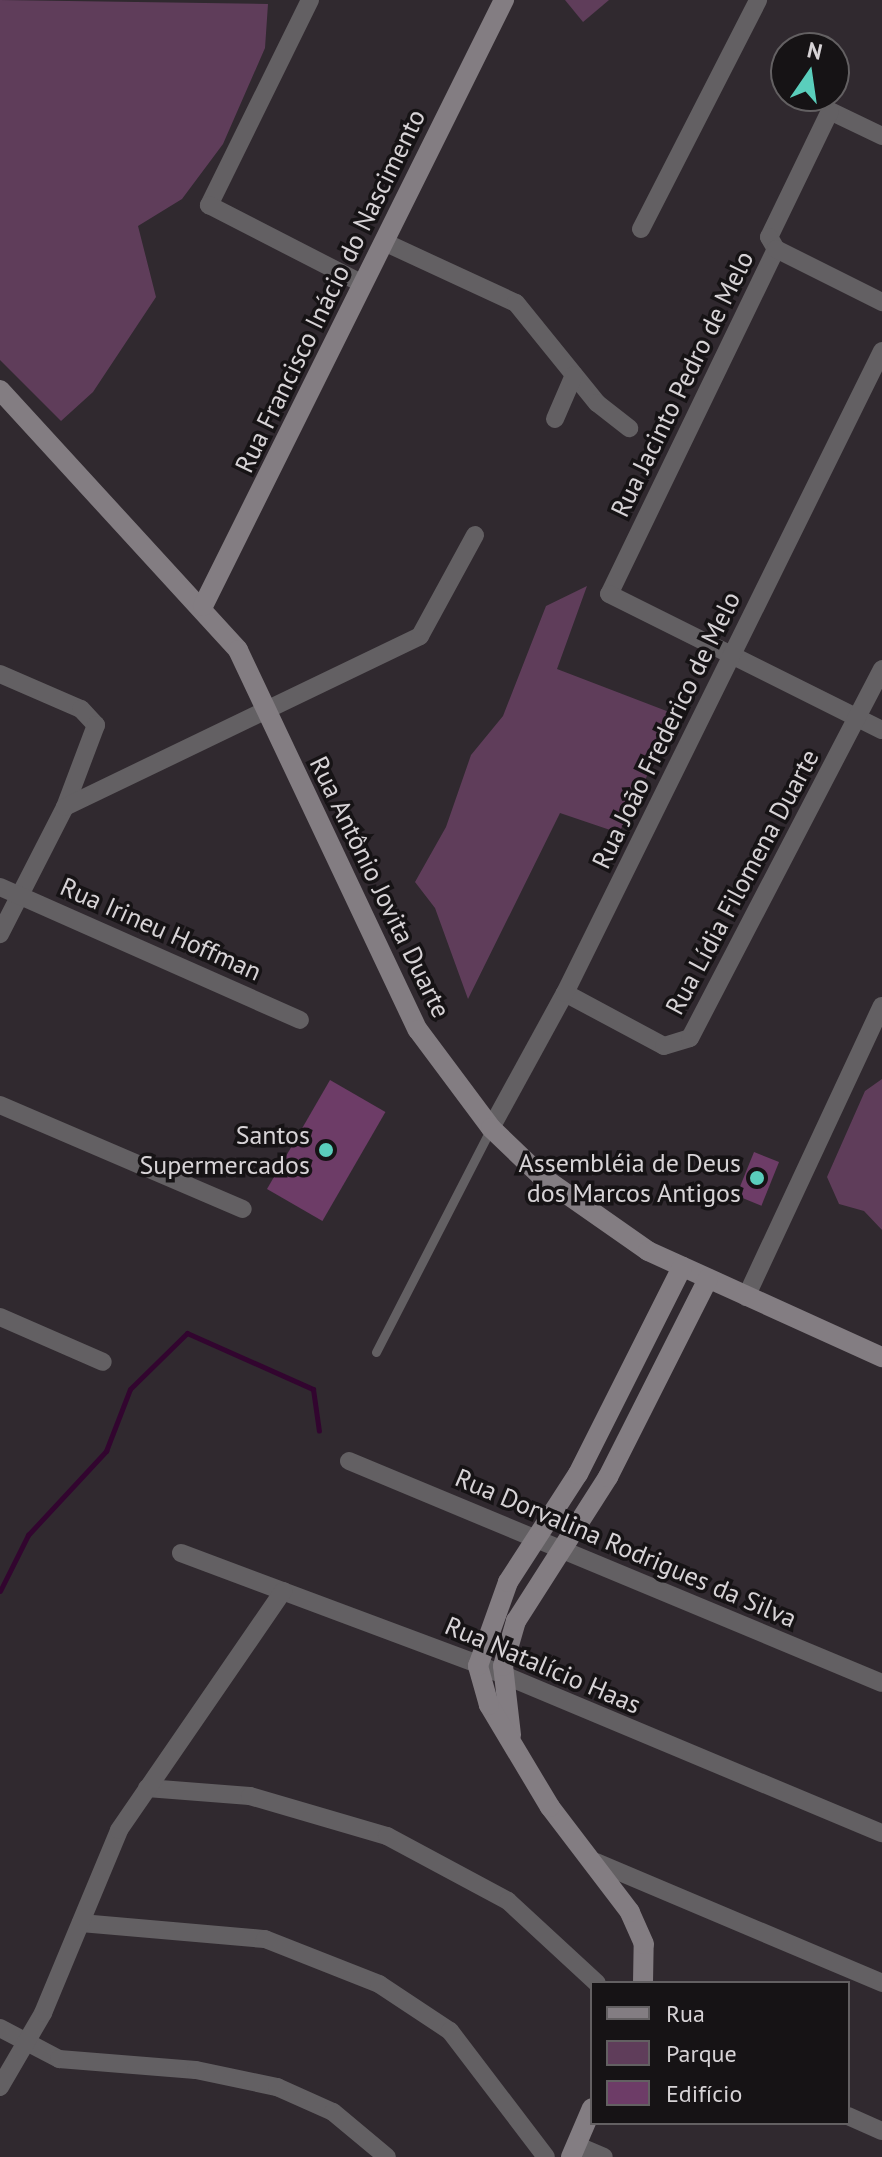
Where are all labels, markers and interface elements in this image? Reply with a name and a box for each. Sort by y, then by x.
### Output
north arrow [770,32,850,112]
text: N [805,35,825,66]
street label: Rua Francisco Inácio do Nascimento [228,104,432,478]
street label: Rua Jacinto Pedro de Melo [604,246,760,522]
street label: Rua João Frederico de Melo [585,586,747,874]
street label: Rua Lídia Filomena Duarte [659,744,825,1020]
street label: Rua Antônio Jovita Duarte [303,751,457,1023]
street label: Rua Irineu Hoffman [56,871,266,987]
place label: Santos Supermercados [139,1119,310,1180]
marker: Santos Supermercados [317,1141,335,1159]
place label: Assembléia de Deus dos Marcos Antigos [519,1147,741,1208]
marker: Assembléia de Deus dos Marcos Antigos [748,1169,766,1187]
street label: Rua Dorvalina Rodrigues da Silva [451,1462,801,1634]
street label: Rua Natalício Haas [440,1610,646,1720]
legend [590,1981,850,2125]
text: Rua [666,1998,705,2029]
text: Parque [666,2038,737,2069]
text: Edifício [666,2078,742,2109]

